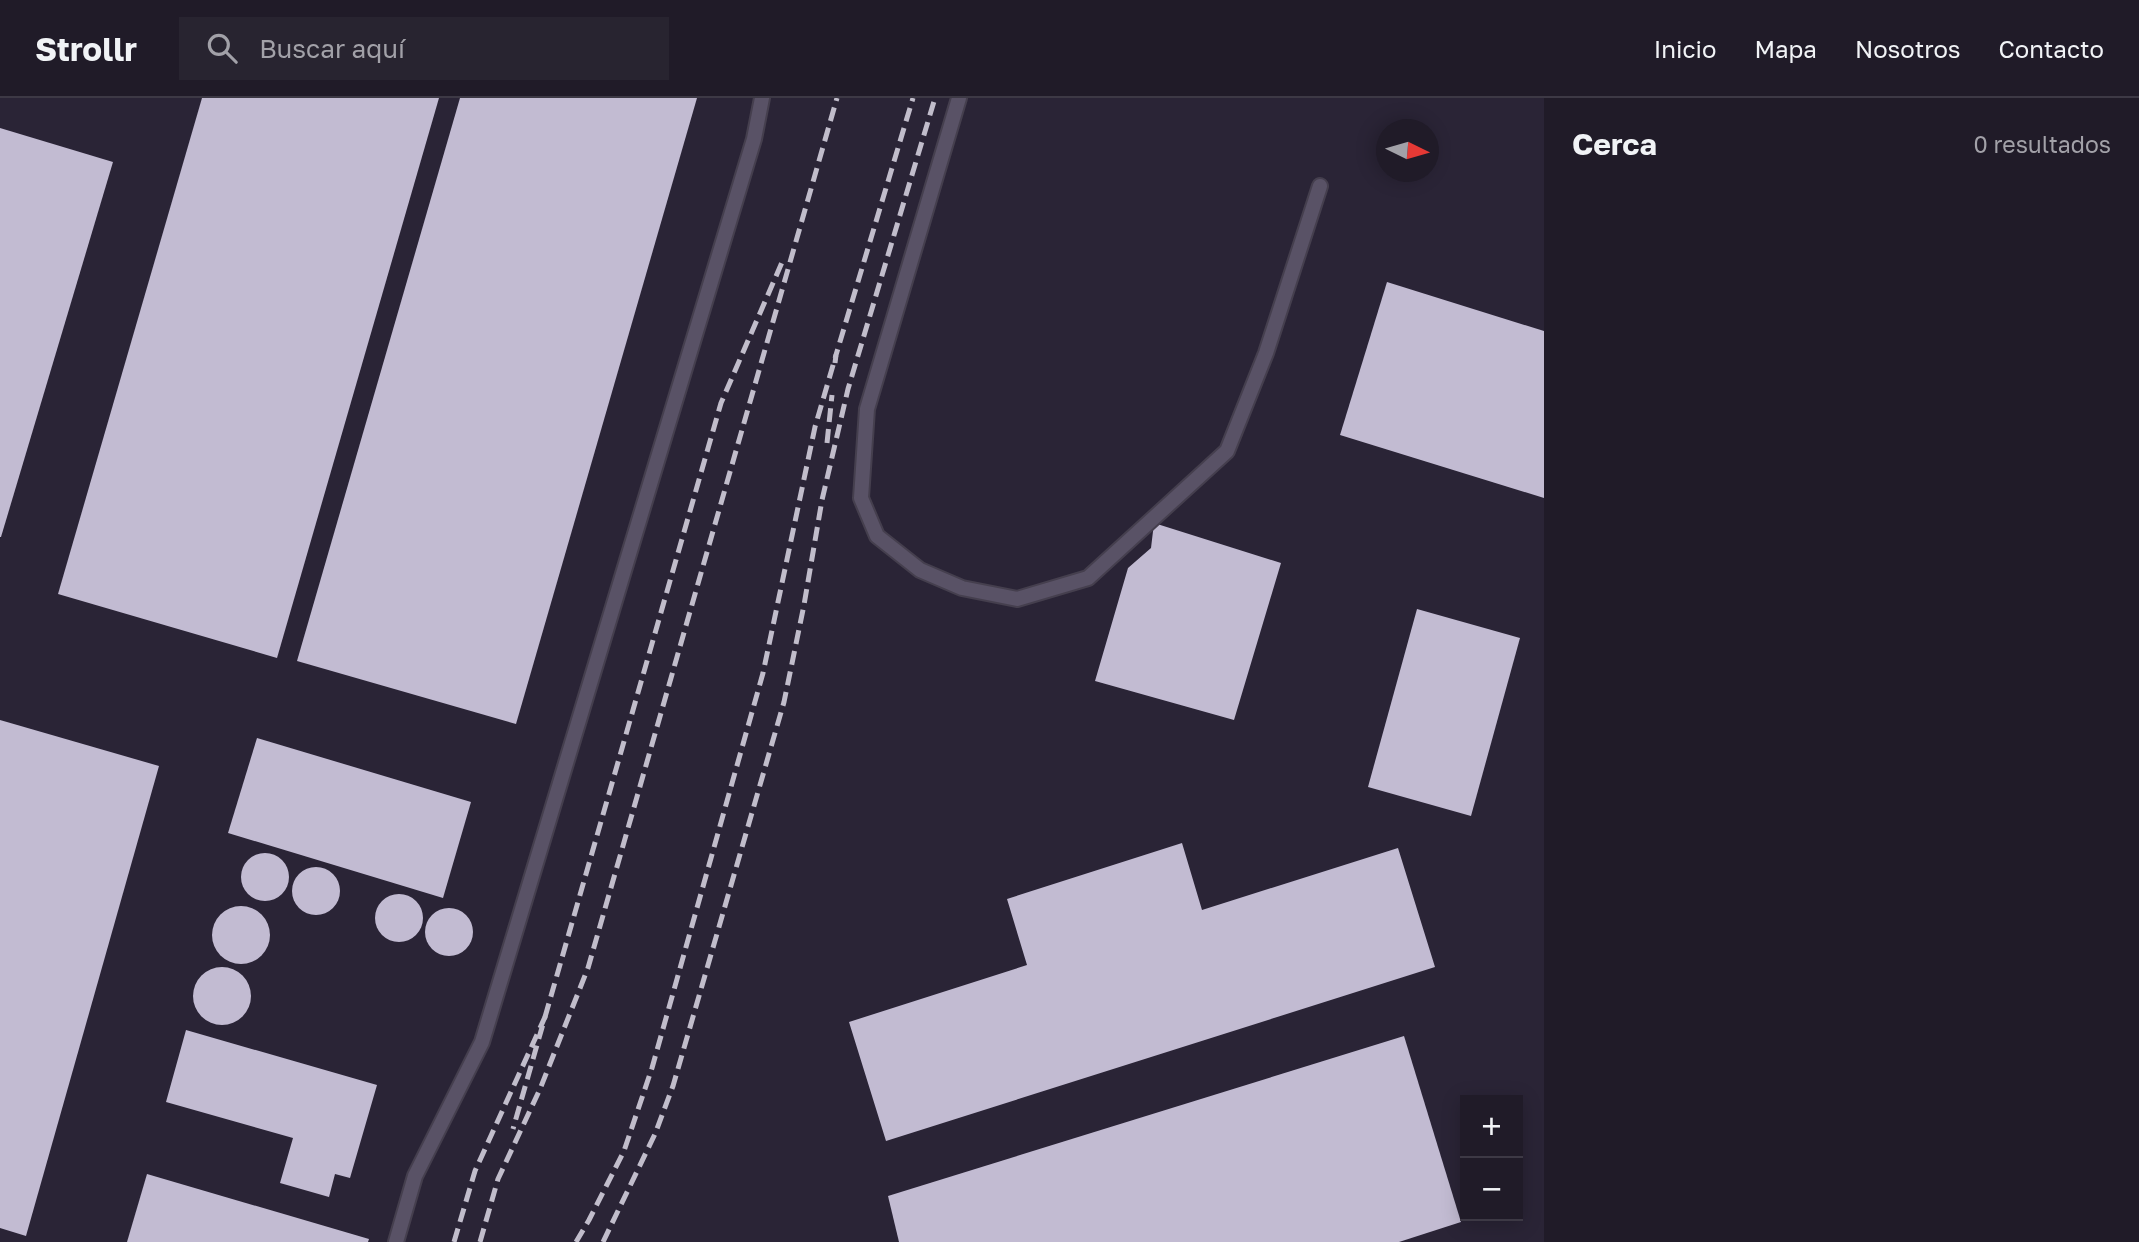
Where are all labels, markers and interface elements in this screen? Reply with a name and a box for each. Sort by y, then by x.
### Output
search box [179,17,669,80]
text: Strollr [35,29,137,68]
icon: search [203,29,241,67]
text: Buscar aquí [259,33,405,64]
text: Inicio [1654,34,1716,63]
text: Mapa [1754,34,1817,63]
text: Nosotros [1855,34,1961,63]
text: Contacto [1999,34,2104,63]
north arrow [1376,119,1439,182]
text: Cerca [1572,126,1657,162]
text: 0 resultados [1974,130,2111,158]
map controls [1460,1095,1523,1221]
button: + [1460,1095,1523,1158]
button: − [1460,1158,1523,1221]

